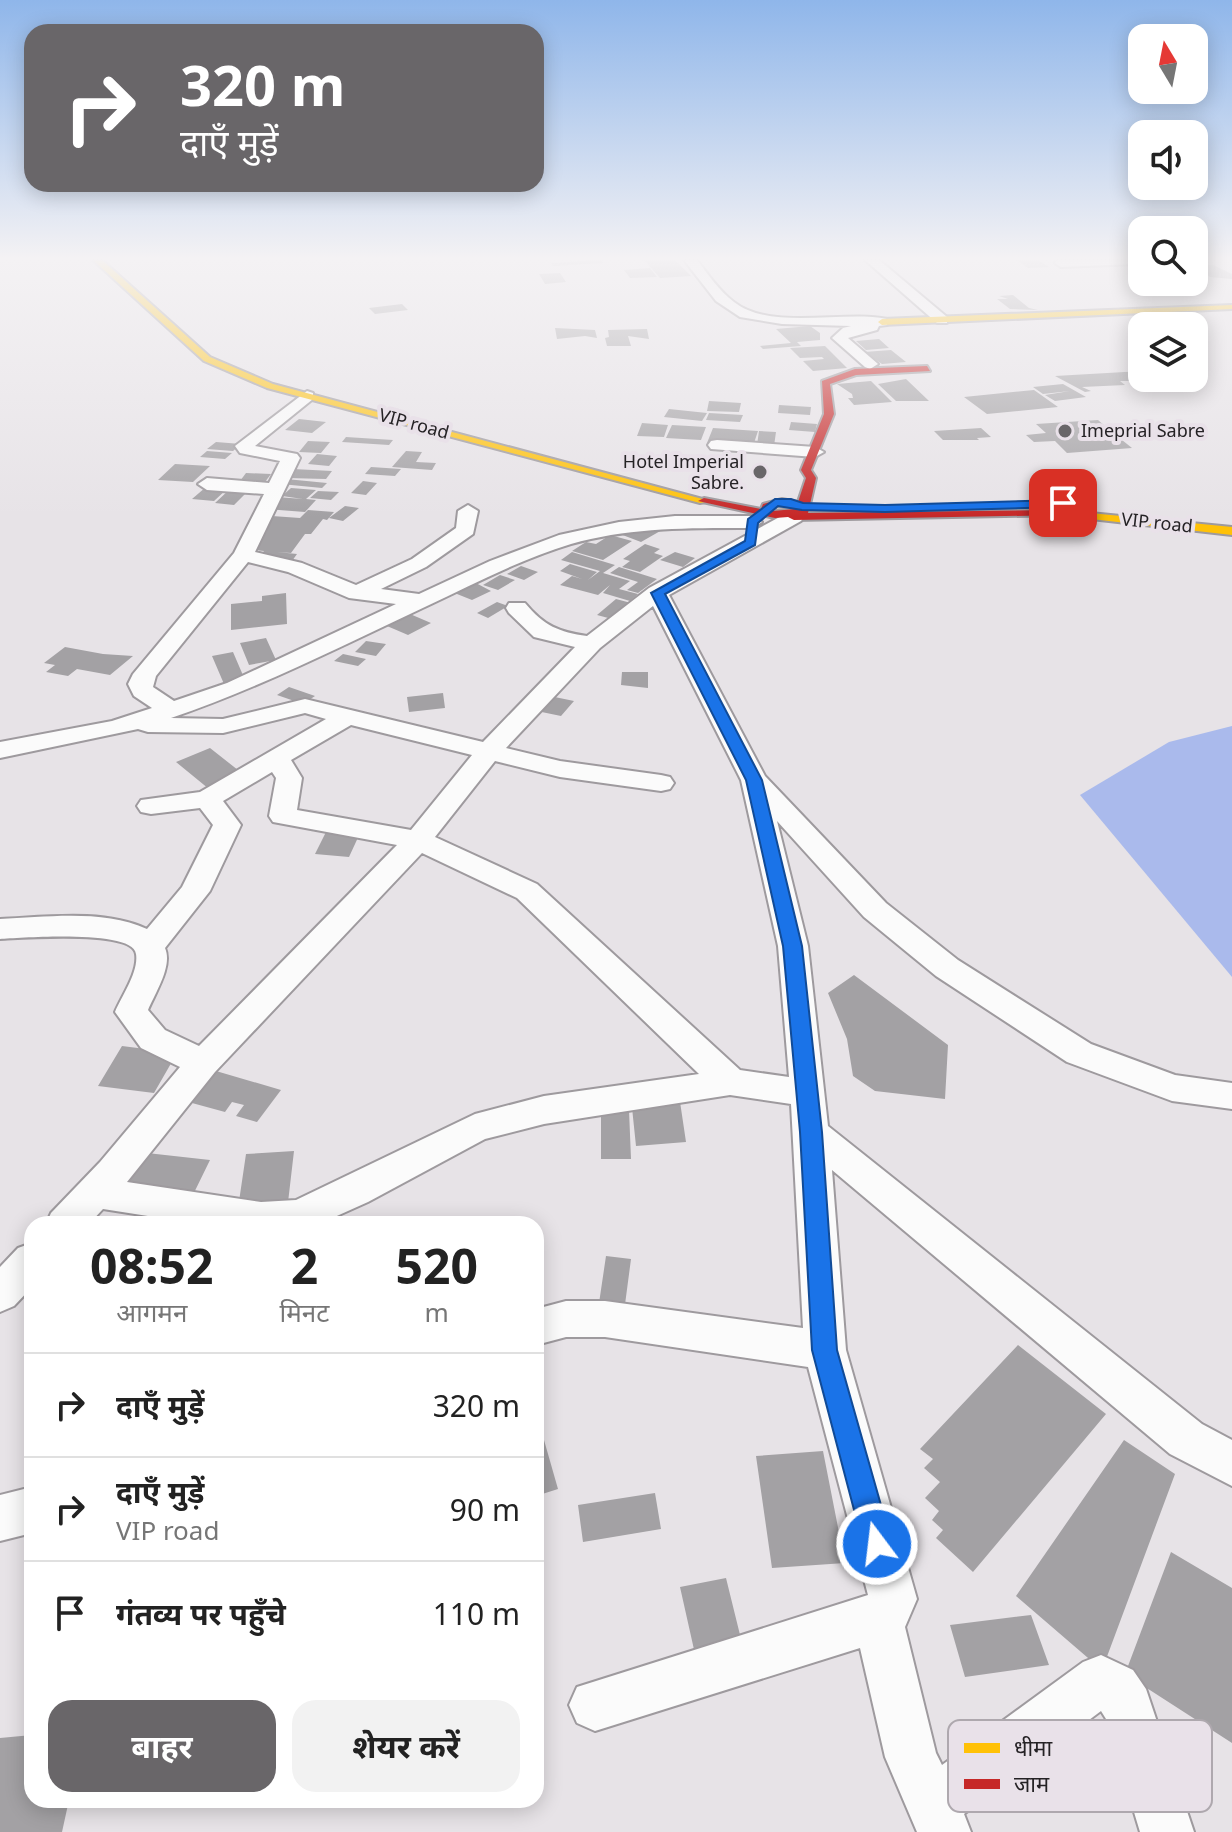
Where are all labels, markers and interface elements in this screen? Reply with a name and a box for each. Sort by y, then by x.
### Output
north arrow [1128,24,1208,104]
map controls [1128,24,1208,392]
text: 320 m [180,46,345,122]
icon: right [48,56,152,160]
text: दाएँ मुड़ें [180,118,279,167]
button: sound [1128,120,1208,200]
button: search [1128,216,1208,296]
button: layers [1128,312,1208,392]
street label: VIP road [377,402,452,444]
place label: Imeprial Sabre [1081,418,1205,442]
marker: Imeprial Sabre [1056,422,1074,440]
place label: Hotel Imperial Sabre. [623,449,744,494]
marker: Hotel Imperial Sabre. [751,463,769,481]
pin [1029,469,1097,537]
icon: arrive [1041,481,1085,525]
street label: VIP road [1120,506,1194,538]
text: 08:52 [90,1233,213,1298]
text: 2 [291,1233,318,1298]
text: 520 [395,1233,478,1298]
text: आगमन [116,1294,187,1330]
text: मिनट [280,1294,329,1330]
text: m [425,1294,449,1330]
icon: right [48,1383,92,1427]
text: दाएँ मुड़ें [116,1385,204,1426]
text: 320 m [433,1385,520,1426]
text: दाएँ मुड़ें [116,1471,204,1512]
icon: right [48,1487,92,1531]
text: 90 m [450,1489,520,1530]
position arrow [835,1502,919,1586]
text: VIP road [116,1512,219,1548]
icon: arrive [48,1591,92,1635]
text: गंतव्य पर पहुँचे [116,1593,286,1634]
text: 110 m [433,1593,520,1634]
button: बाहर [48,1700,276,1792]
button: शेयर करें [292,1700,520,1792]
legend [948,1720,1212,1812]
text: धीमा [1014,1732,1052,1762]
text: जाम [1014,1768,1050,1798]

